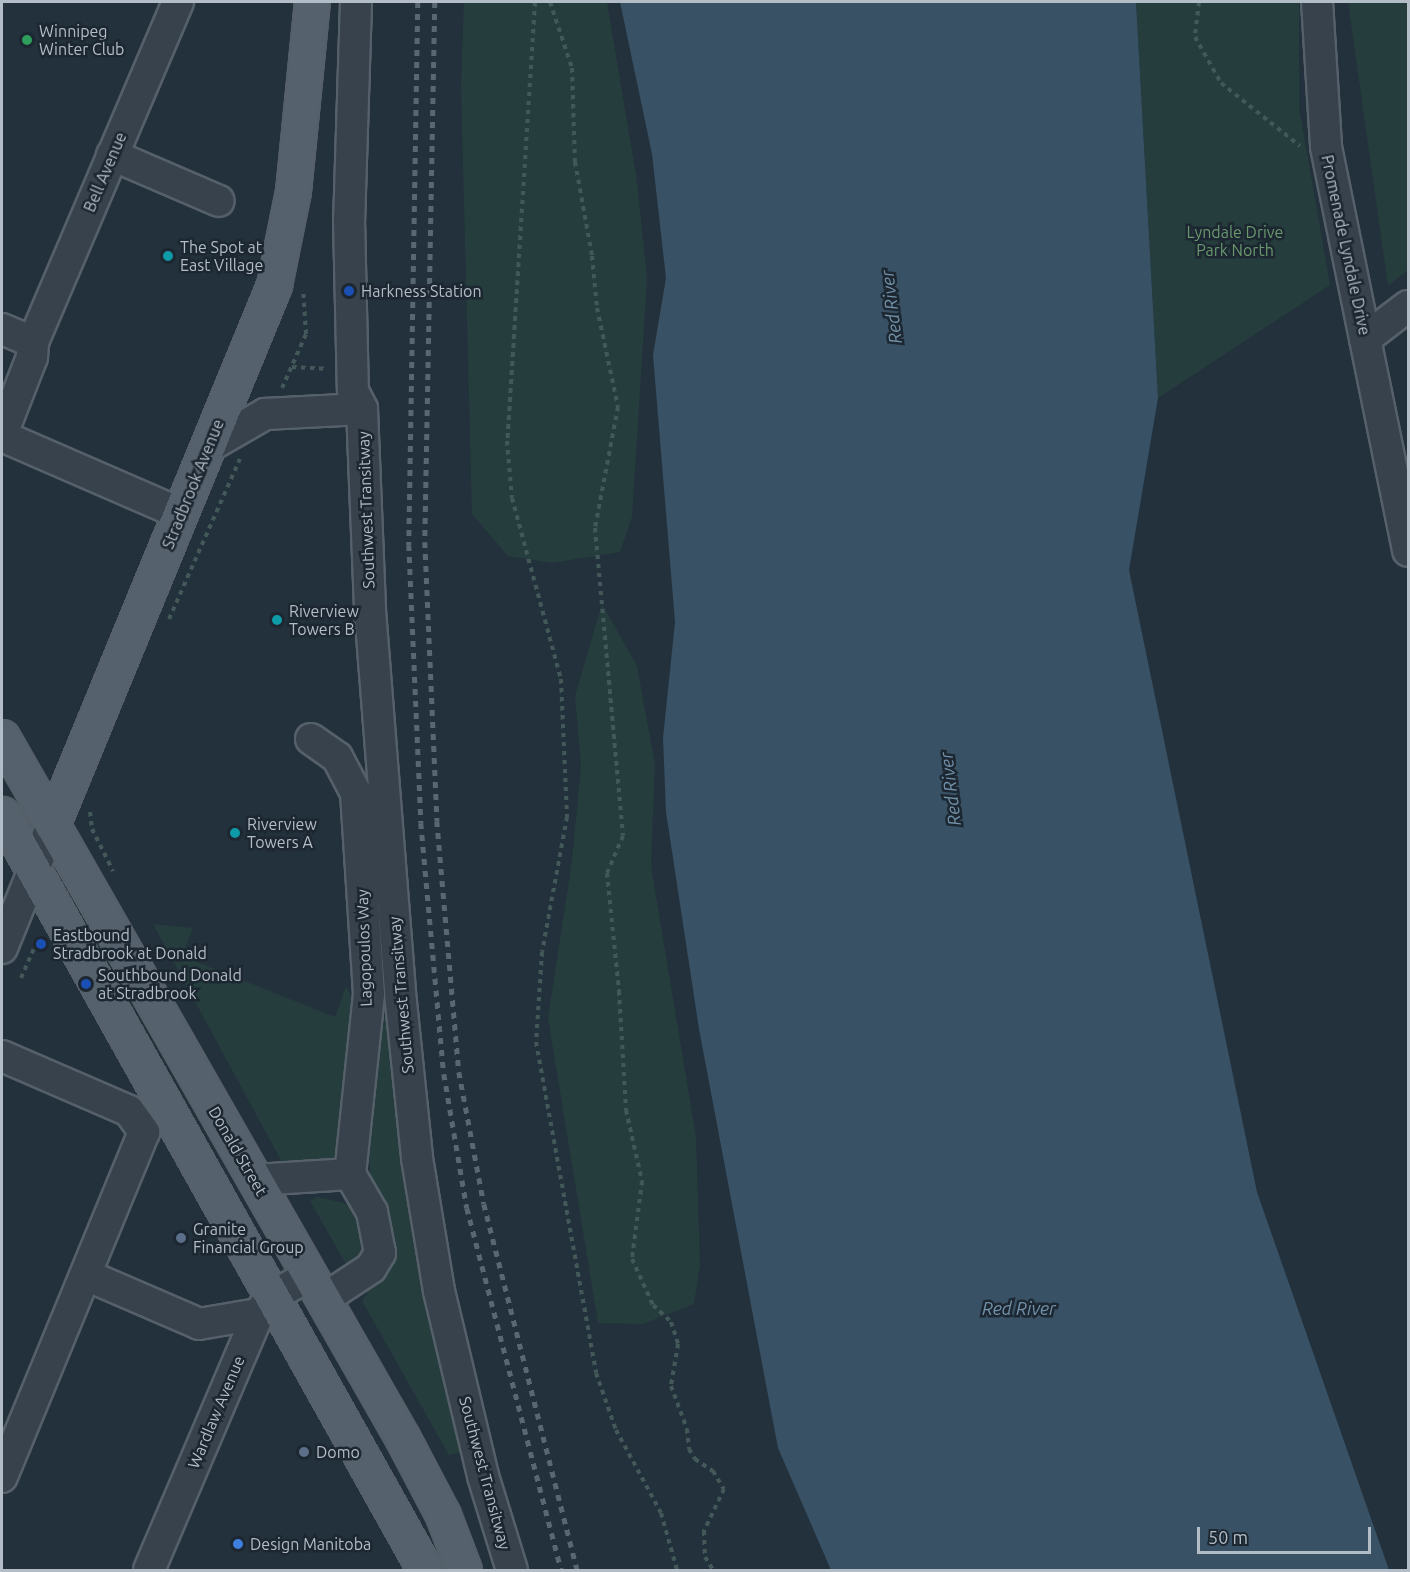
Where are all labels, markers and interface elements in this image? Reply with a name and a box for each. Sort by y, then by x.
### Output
place label: Winnipeg Winter Club [39,21,124,59]
marker: Winnipeg Winter Club [20,33,34,47]
street label: Bell Avenue [80,129,130,215]
street label: Promenade Lyndale Drive [1318,153,1374,337]
park label: Lyndale Drive Park North [1187,222,1283,260]
place label: The Spot at East Village [180,237,263,275]
marker: The Spot at East Village [161,249,175,263]
water label: Red River [876,269,906,345]
place label: Harkness Station [361,281,482,301]
marker: Harkness Station [342,284,356,298]
street label: Stradbrook Avenue [158,416,228,552]
street label: Southwest Transitway [354,431,378,589]
place label: Riverview Towers B [289,601,359,639]
marker: Riverview Towers B [270,613,284,627]
water label: Red River [935,751,965,827]
place label: Riverview Towers A [247,814,317,852]
marker: Riverview Towers A [228,826,242,840]
street label: Lagopoulos Way [352,889,376,1007]
street label: Southwest Transitway [385,916,417,1074]
place label: Eastbound Stradbrook at Donald [53,925,207,963]
marker: Eastbound Stradbrook at Donald [34,937,48,951]
place label: Southbound Donald at Stradbrook [98,965,242,1003]
marker: Southbound Donald at Stradbrook [79,977,93,991]
street label: Donald Street [205,1103,271,1199]
place label: Granite Financial Group [193,1219,304,1257]
marker: Granite Financial Group [174,1231,188,1245]
water label: Red River [982,1297,1056,1319]
street label: Wardlaw Avenue [184,1353,248,1471]
street label: Southwest Transitway [455,1394,515,1552]
place label: Domo [316,1442,360,1462]
marker: Domo [297,1445,311,1459]
scale bar [1200,1515,1374,1553]
text: 50 m [1208,1527,1248,1547]
place label: Design Manitoba [250,1534,371,1554]
marker: Design Manitoba [231,1537,245,1551]

